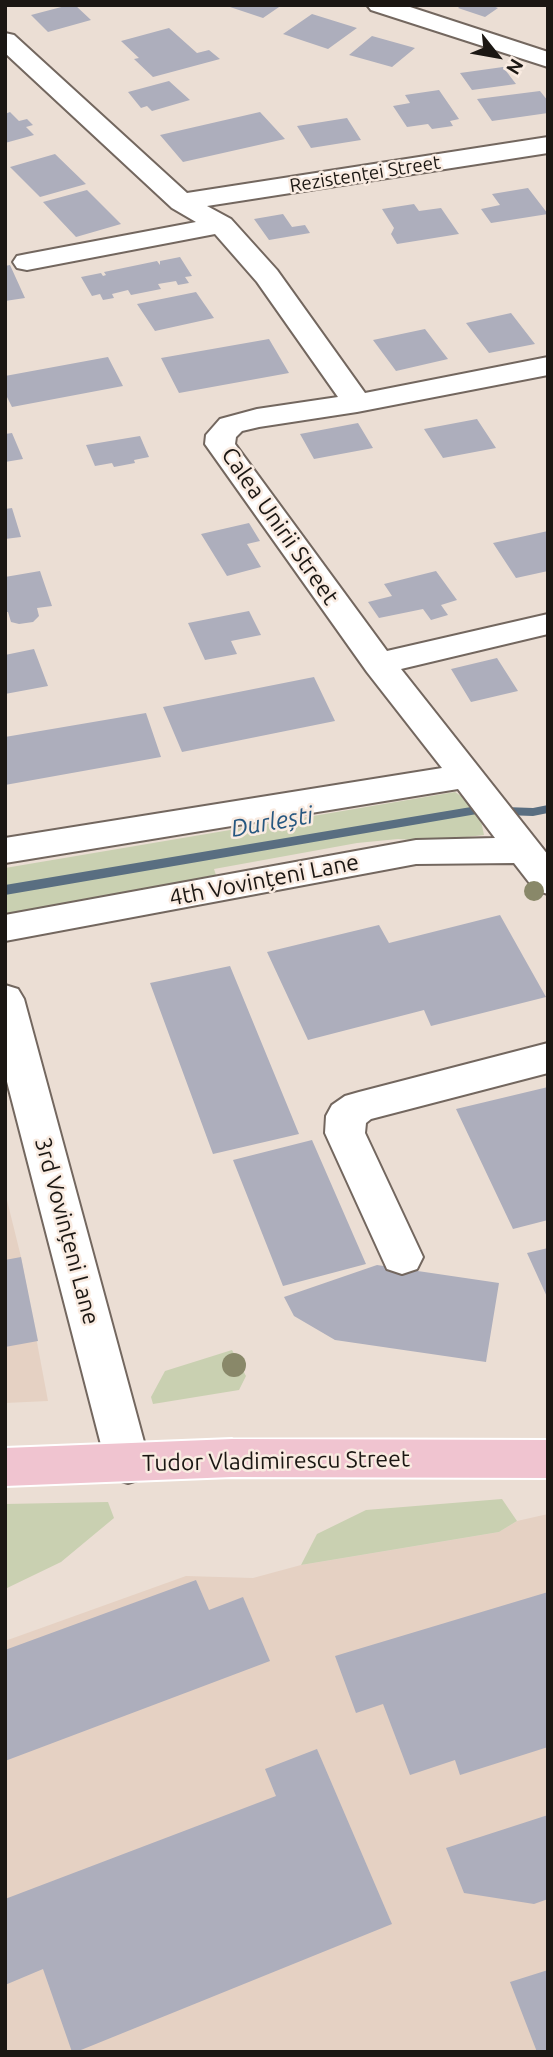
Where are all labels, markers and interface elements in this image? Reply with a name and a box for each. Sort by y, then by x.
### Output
north arrow [462,21,532,91]
text: N [502,55,528,79]
street label: Rezistenței Street [288,151,442,197]
street label: Calea Unirii Street [215,442,345,610]
water label: Durlești [229,801,315,843]
street label: 4th Vovințeni Lane [167,848,361,912]
street label: 3rd Vovințeni Lane [29,1134,105,1328]
street label: Tudor Vladimirescu Street [142,1445,410,1477]

